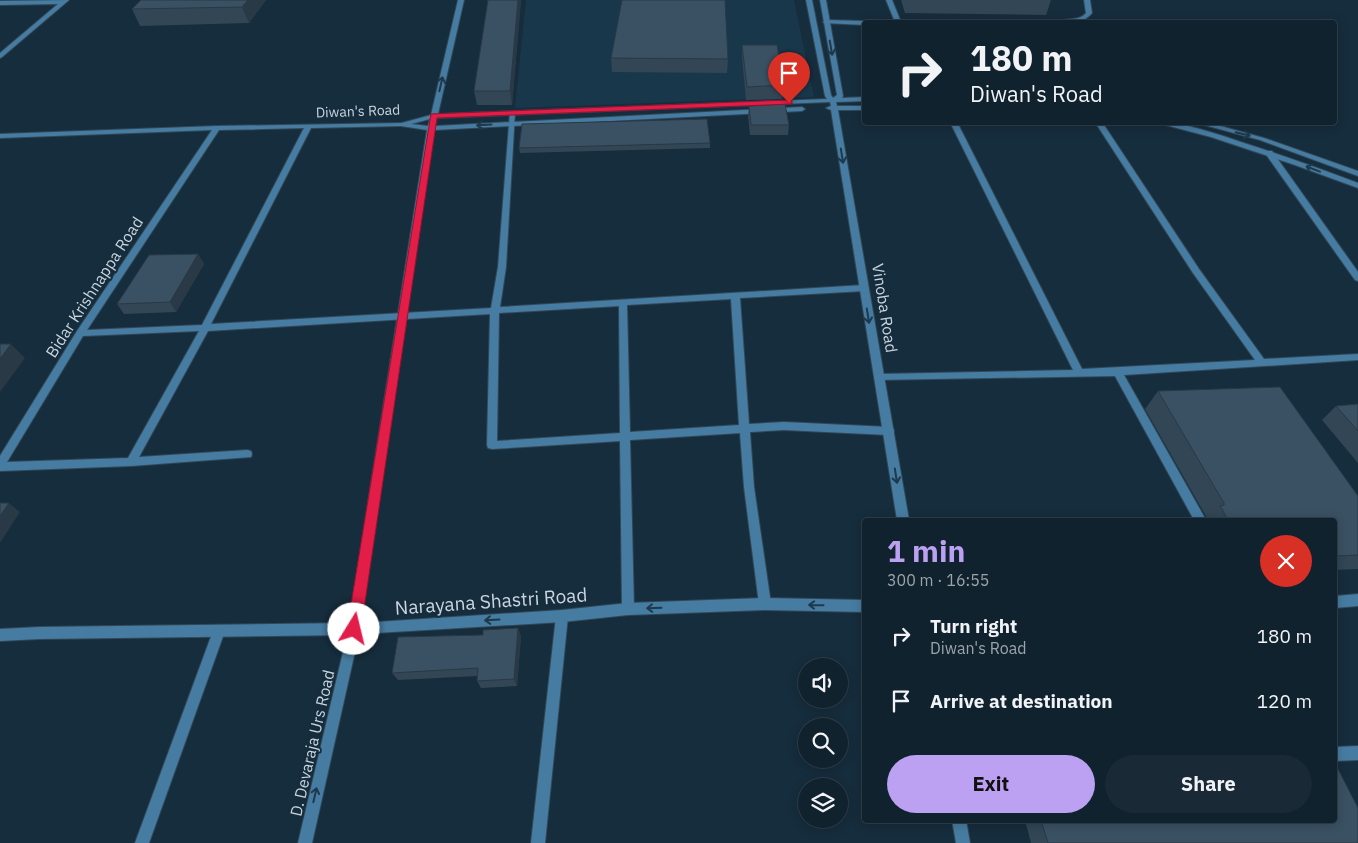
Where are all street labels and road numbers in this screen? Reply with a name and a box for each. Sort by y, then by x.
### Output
street label: Diwan's Road [315,101,401,121]
street label: Bidar Krishnappa Road [41,213,147,361]
street label: Vinoba Road [868,262,902,354]
street label: Narayana Shastri Road [394,582,588,620]
street label: D. Devaraja Urs Road [285,668,339,818]

